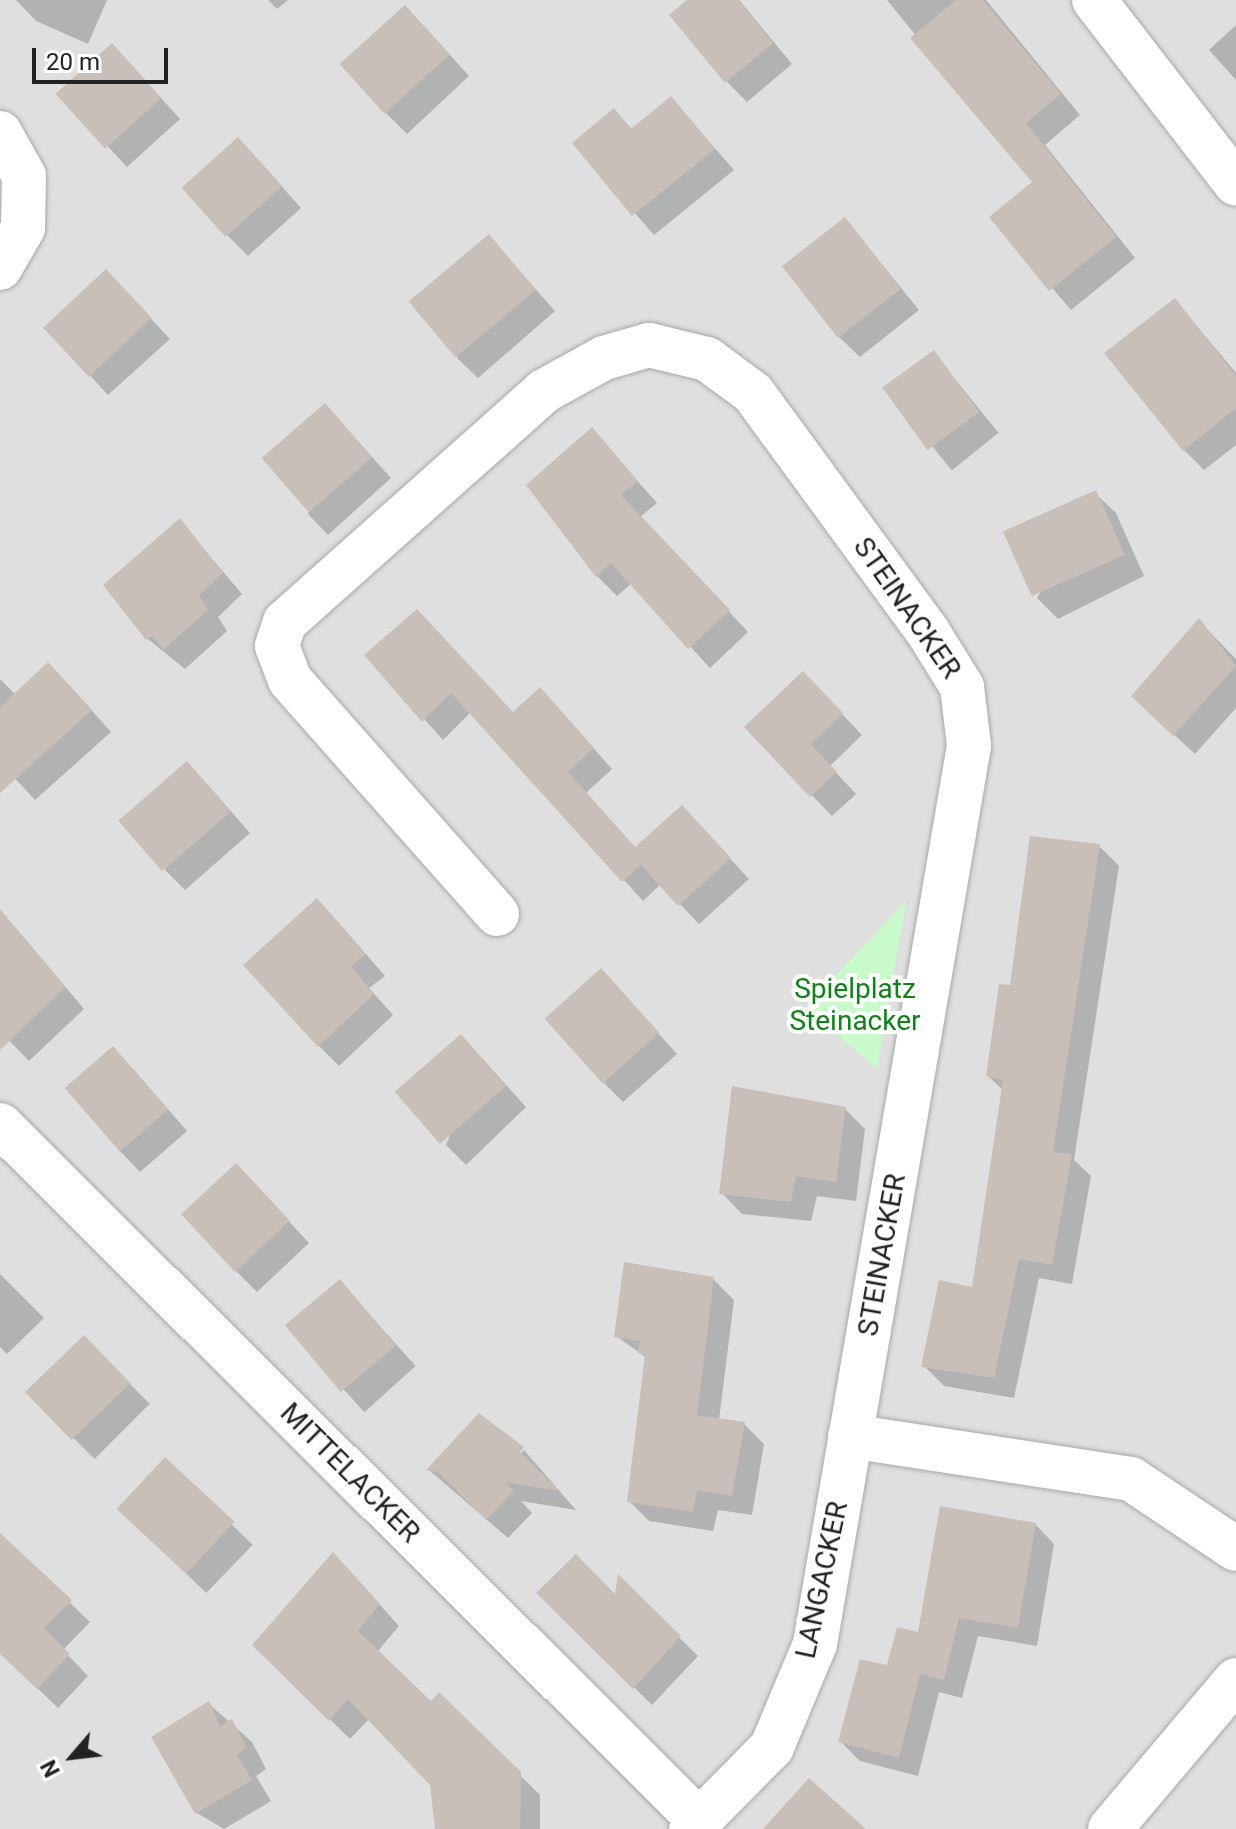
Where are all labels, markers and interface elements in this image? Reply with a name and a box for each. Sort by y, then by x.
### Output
scale bar [36,32,172,82]
text: 20 m [46,48,100,76]
street label: STEINACKER [846,531,968,685]
park label: Spielplatz Steinacker [789,972,921,1038]
street label: STEINACKER [851,1171,913,1339]
street label: MITTELACKER [273,1396,427,1550]
street label: LANGACKER [789,1498,855,1662]
north arrow [32,1717,112,1797]
text: N [36,1756,65,1781]

